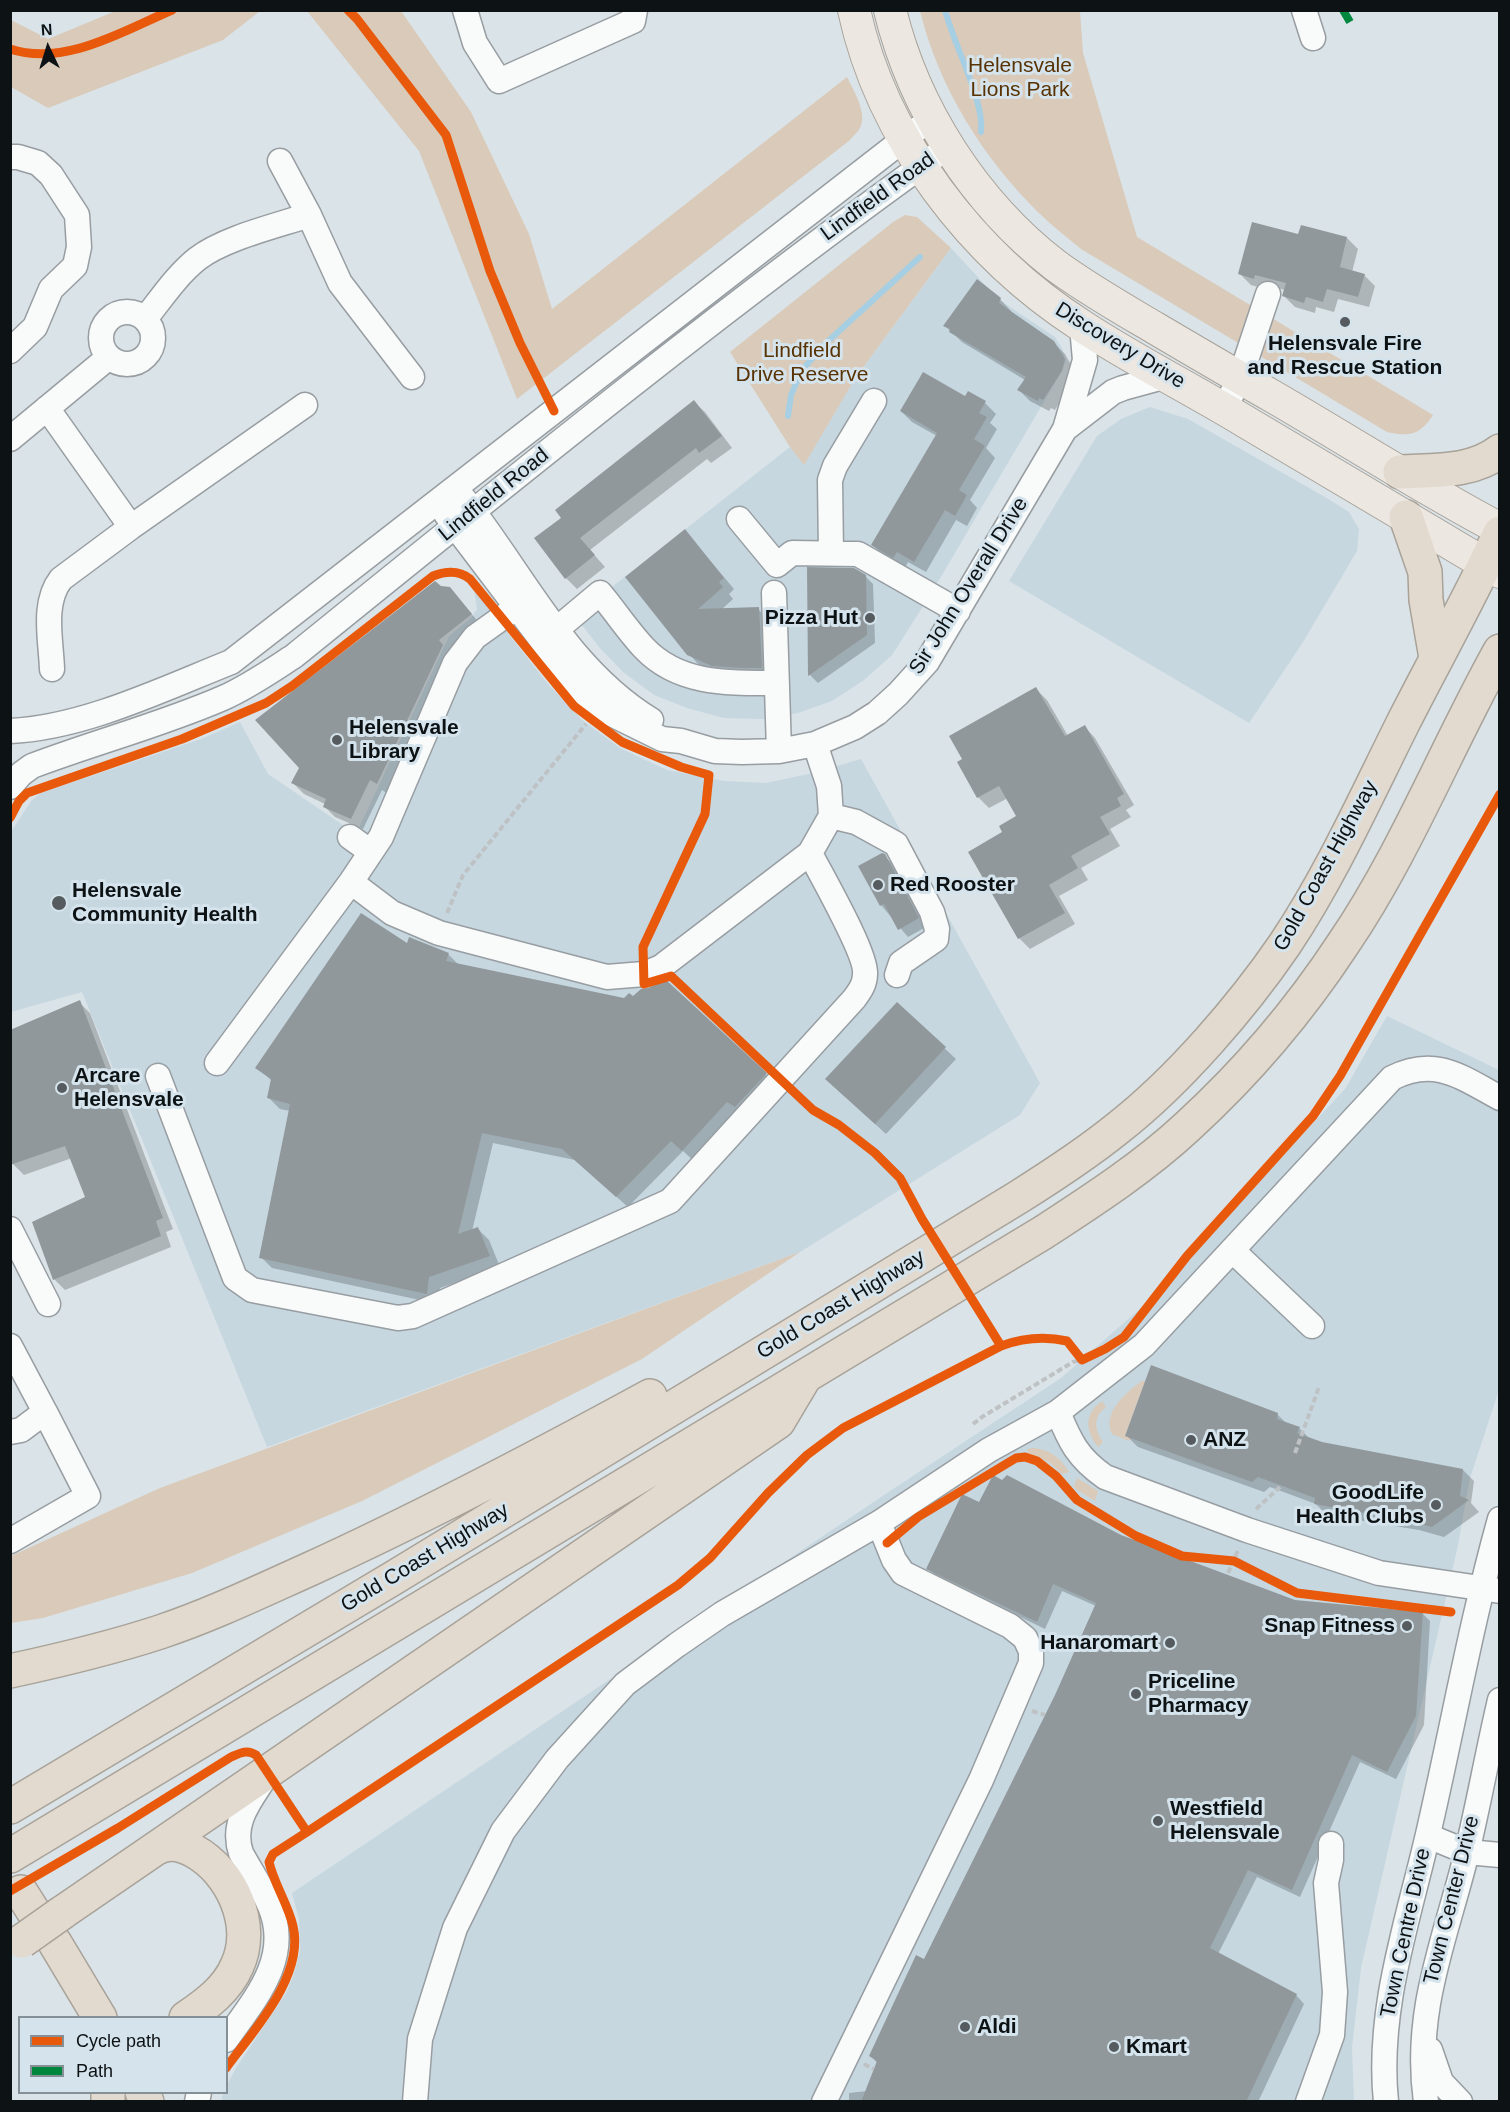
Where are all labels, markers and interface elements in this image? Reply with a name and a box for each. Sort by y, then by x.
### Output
north arrow [18,18,78,78]
text: N [40,21,53,38]
park label: Helensvale Lions Park [968,53,1072,103]
street label: Lindfield Road [816,147,940,247]
street label: Discovery Drive [1050,297,1190,395]
marker: Helensvale Fire and Rescue Station [1338,315,1352,329]
place label: Helensvale Fire and Rescue Station [1248,331,1442,381]
park label: Lindfield Drive Reserve [735,338,869,388]
street label: Lindfield Road [434,443,554,547]
street label: Sir John Overall Drive [904,493,1034,679]
place label: Pizza Hut [765,605,858,631]
marker: Pizza Hut [863,611,877,625]
place label: Helensvale Library [349,715,459,765]
marker: Helensvale Library [330,733,344,747]
street label: Gold Coast Highway [1269,776,1383,956]
place label: Red Rooster [890,872,1015,898]
place label: Helensvale Community Health [72,878,258,928]
marker: Red Rooster [871,878,885,892]
marker: Helensvale Community Health [50,894,68,912]
place label: Arcare Helensvale [74,1063,184,1113]
marker: Arcare Helensvale [55,1081,69,1095]
street label: Gold Coast Highway [752,1245,930,1365]
place label: ANZ [1203,1427,1246,1453]
marker: ANZ [1184,1433,1198,1447]
place label: GoodLife Health Clubs [1296,1480,1424,1530]
street label: Gold Coast Highway [336,1498,514,1618]
marker: GoodLife Health Clubs [1429,1498,1443,1512]
place label: Snap Fitness [1264,1613,1395,1639]
marker: Snap Fitness [1400,1619,1414,1633]
place label: Hanaromart [1040,1630,1158,1656]
marker: Hanaromart [1163,1636,1177,1650]
place label: Priceline Pharmacy [1148,1669,1248,1719]
marker: Priceline Pharmacy [1129,1687,1143,1701]
place label: Westfield Helensvale [1170,1796,1280,1846]
street label: Town Center Drive [1419,1813,1485,1987]
marker: Westfield Helensvale [1151,1814,1165,1828]
street label: Town Centre Drive [1376,1846,1436,2020]
place label: Aldi [977,2014,1017,2040]
legend [18,2016,228,2094]
marker: Aldi [958,2020,972,2034]
text: Cycle path [76,2031,161,2051]
place label: Kmart [1126,2034,1187,2060]
marker: Kmart [1107,2040,1121,2054]
text: Path [76,2061,113,2081]

